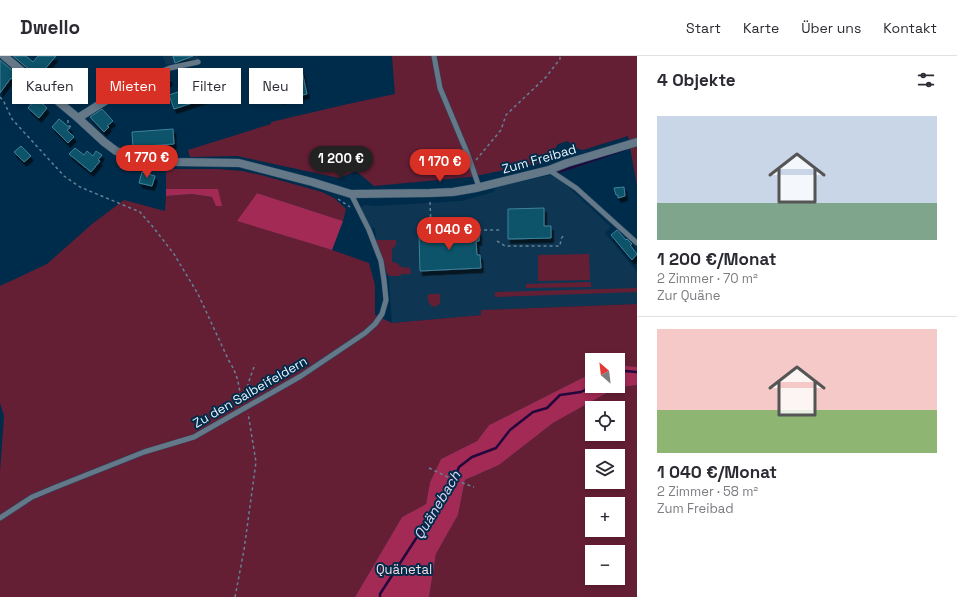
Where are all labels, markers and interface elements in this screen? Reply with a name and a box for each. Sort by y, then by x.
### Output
text: Dwello [20,15,80,40]
text: Start [686,19,721,37]
text: Karte [743,19,779,37]
text: Über uns [801,19,861,37]
text: Kontakt [883,19,937,37]
chip: Kaufen [12,68,88,104]
chip: Mieten [96,68,170,104]
chip: Filter [178,68,241,104]
chip: Neu [249,68,303,104]
text: 4 Objekte [657,69,736,91]
icon: filters [915,69,937,91]
street label: Zum Freibad [500,140,578,178]
icon: home [761,142,833,214]
pin: 1 770 € [110,145,184,179]
pin: 1 200 € [304,146,378,180]
text: 1 770 € [125,149,169,166]
pin: 1 170 € [403,149,477,183]
text: 1 200 € [318,150,364,167]
text: 1 170 € [419,153,461,170]
pin: 1 040 € [412,217,486,251]
text: 1 040 € [426,221,472,238]
text: 1 200 €/Monat [657,248,776,270]
text: 2 Zimmer · 70 m² [657,270,758,287]
text: Zur Quäne [657,287,720,304]
street label: Zu den Salbeifeldern [190,352,310,432]
north arrow [585,353,625,393]
map controls [585,353,625,585]
icon: home [761,355,833,427]
button: locate [585,401,625,441]
button: layers [585,449,625,489]
text: 1 040 €/Monat [657,461,777,483]
water label: Quänebach [410,467,465,543]
text: 2 Zimmer · 58 m² [657,483,758,500]
button: + [585,497,625,537]
text: Zum Freibad [657,500,734,517]
button: − [585,545,625,585]
park label: Quänetal [376,561,432,578]

